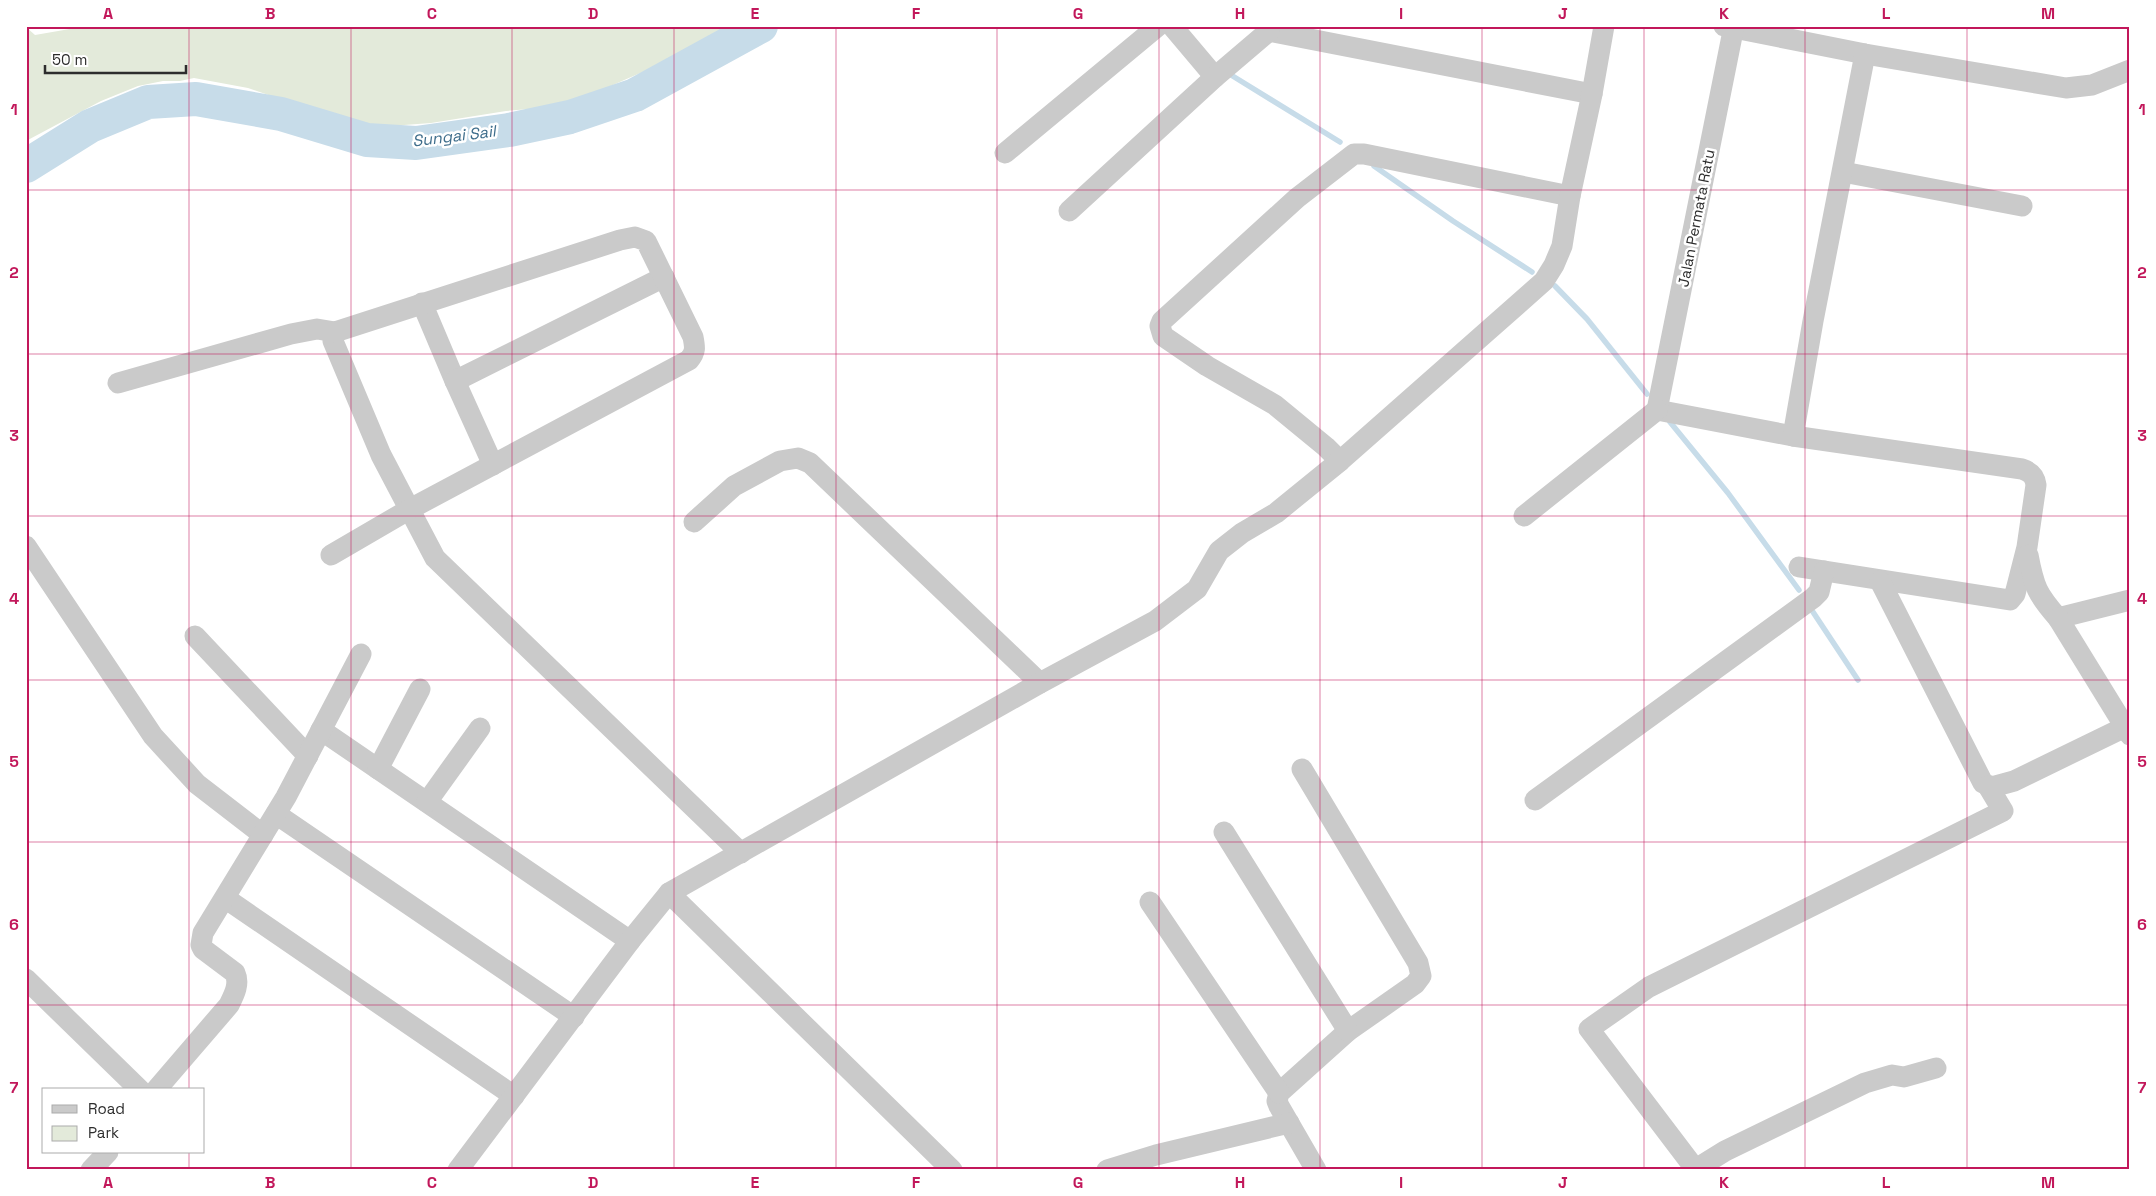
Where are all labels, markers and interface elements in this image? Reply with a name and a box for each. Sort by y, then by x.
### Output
text: A [103,3,113,24]
text: B [265,3,275,24]
text: C [427,3,437,24]
text: D [588,3,598,24]
text: E [751,3,760,24]
text: F [912,3,921,24]
text: G [1073,3,1083,24]
text: H [1235,3,1245,24]
text: I [1399,3,1403,24]
text: J [1558,3,1568,24]
text: K [1719,3,1729,24]
text: L [1882,3,1891,24]
text: M [2041,3,2055,24]
scale bar [45,42,186,74]
text: 50 m [52,50,87,69]
text: 1 [10,99,18,120]
text: 1 [2138,99,2146,120]
water label: Sungai Sail [411,120,499,152]
street label: Jalan Permata Ratu [1673,148,1719,288]
text: 2 [9,262,19,283]
text: 2 [2137,262,2147,283]
text: 3 [9,425,19,446]
text: 3 [2137,425,2147,446]
text: 4 [9,588,19,609]
text: 4 [2137,588,2147,609]
text: 5 [9,751,19,772]
text: 5 [2137,751,2147,772]
text: 6 [9,914,19,935]
text: 6 [2137,914,2147,935]
text: 7 [10,1077,19,1098]
text: 7 [2138,1077,2147,1098]
legend [42,1088,205,1154]
text: Road [88,1099,125,1118]
text: Park [88,1123,119,1142]
text: A [103,1172,113,1193]
text: B [265,1172,275,1193]
text: C [427,1172,437,1193]
text: D [588,1172,598,1193]
text: E [751,1172,760,1193]
text: F [912,1172,921,1193]
text: G [1073,1172,1083,1193]
text: H [1235,1172,1245,1193]
text: I [1399,1172,1403,1193]
text: J [1558,1172,1568,1193]
text: K [1719,1172,1729,1193]
text: L [1882,1172,1891,1193]
text: M [2041,1172,2055,1193]

